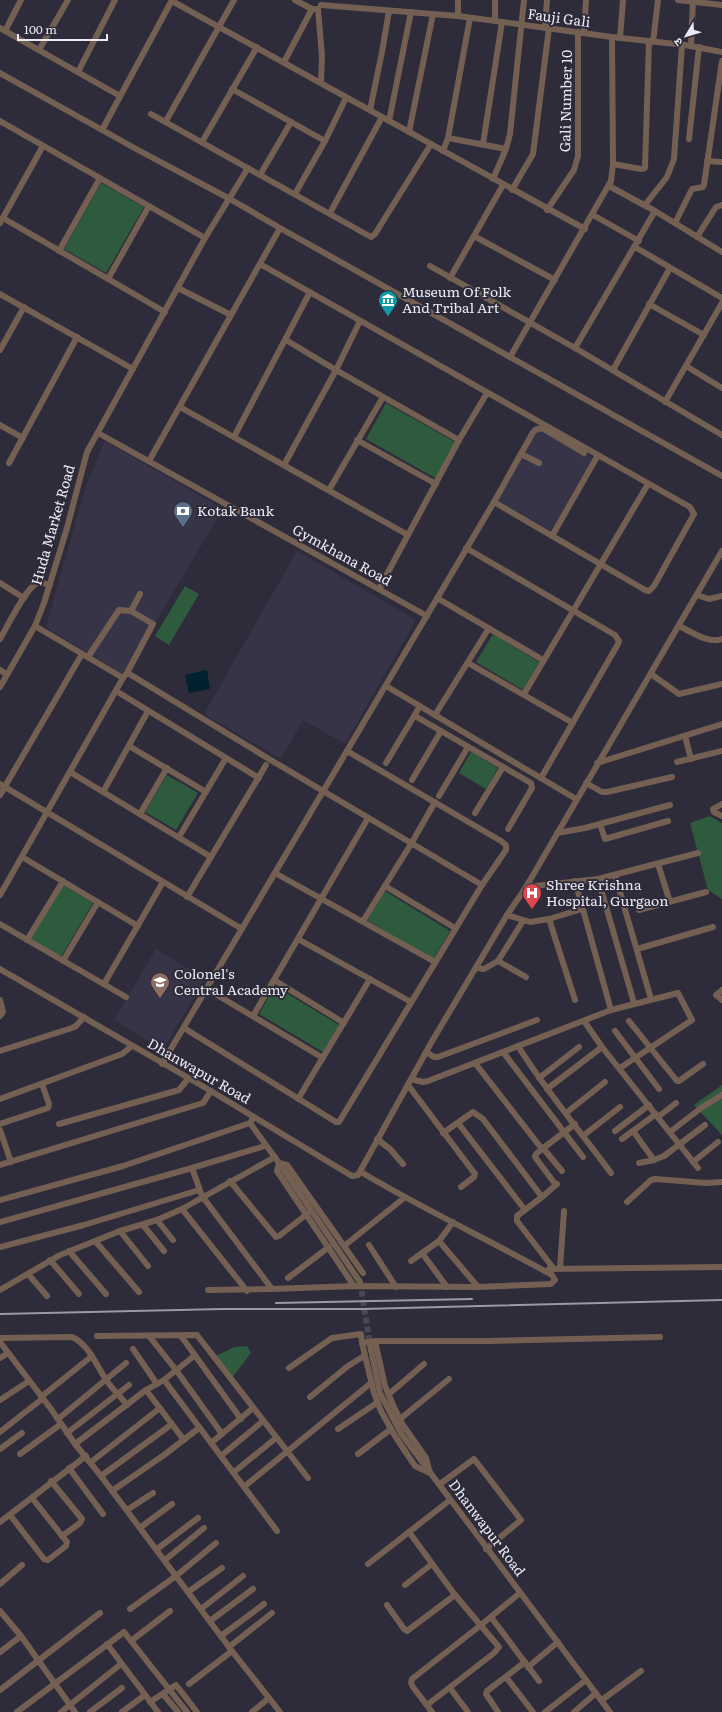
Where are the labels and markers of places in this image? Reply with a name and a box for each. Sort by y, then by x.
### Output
place label: Museum Of Folk And Tribal Art [402,281,512,317]
museum icon: Museum Of Folk And Tribal Art [377,289,399,317]
bank icon: Kotak Bank [172,500,194,528]
place label: Kotak Bank [197,500,275,520]
place label: Shree Krishna Hospital, Gurgaon [546,874,668,910]
hospital icon: Shree Krishna Hospital, Gurgaon [521,882,543,910]
place label: Colonel's Central Academy [174,963,289,999]
school or university icon: Colonel's Central Academy [149,971,171,999]

